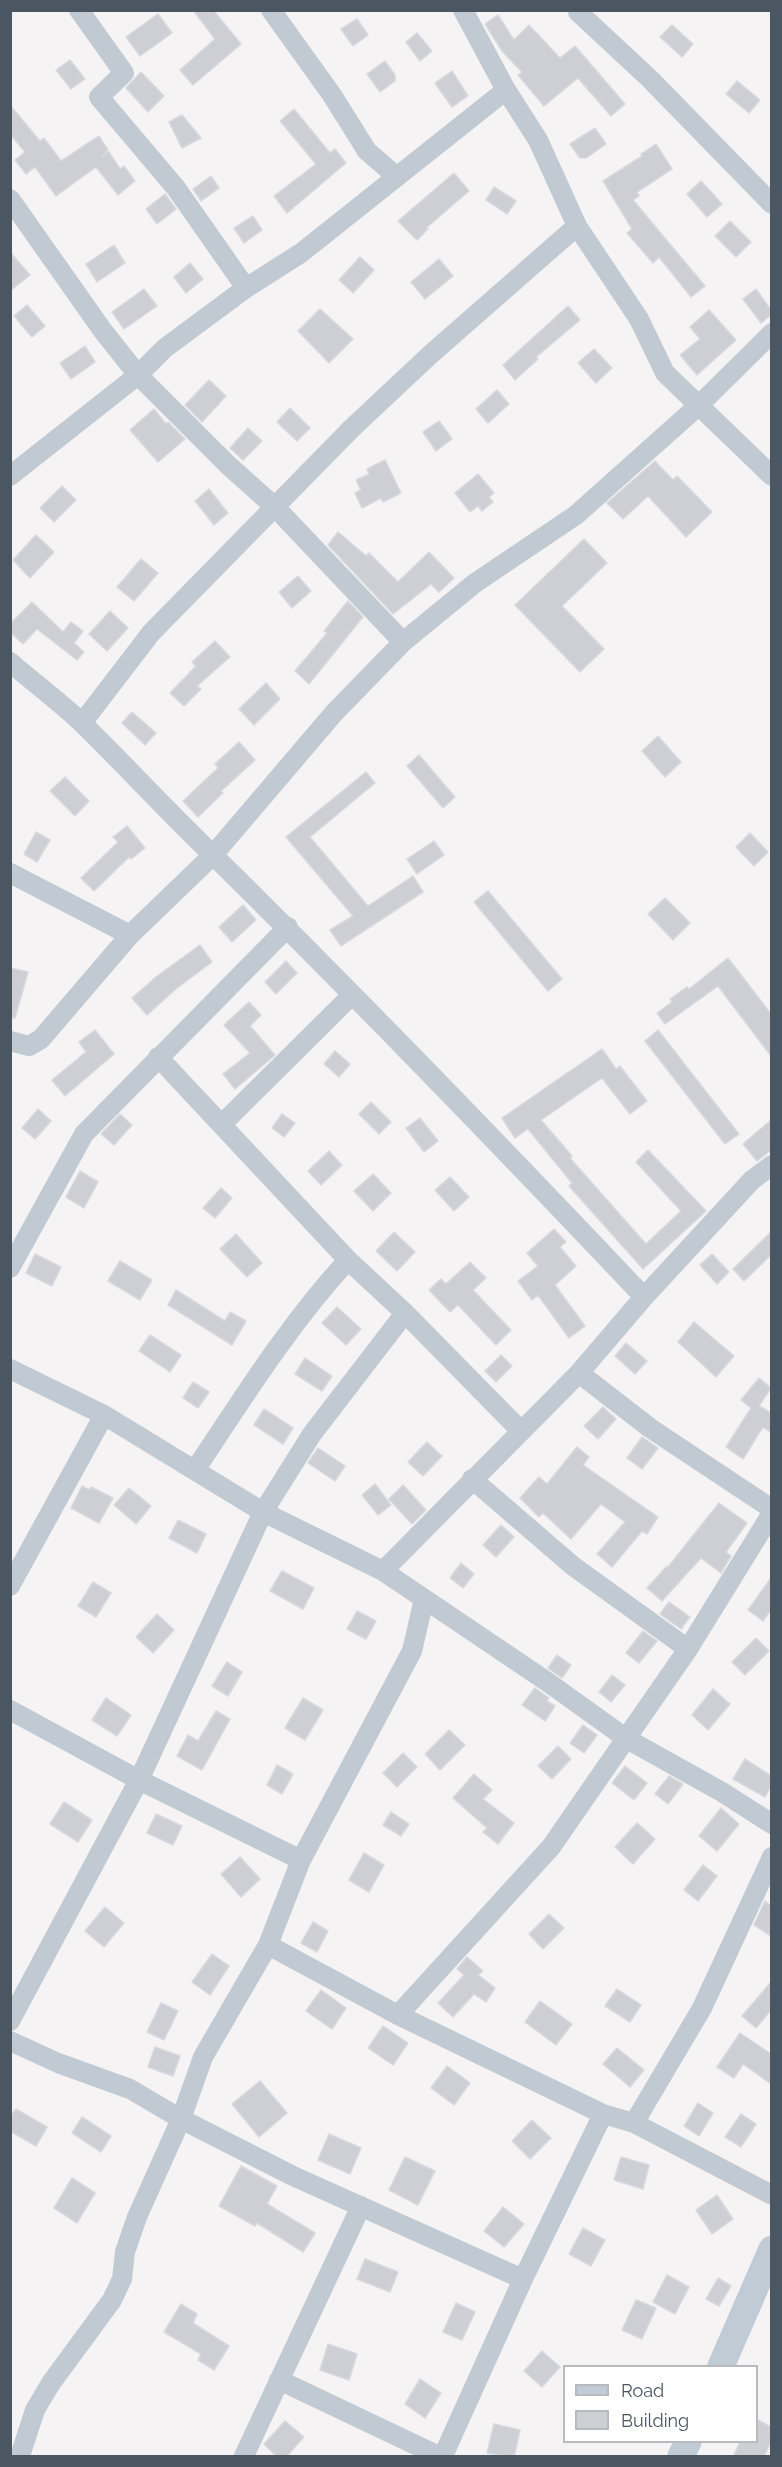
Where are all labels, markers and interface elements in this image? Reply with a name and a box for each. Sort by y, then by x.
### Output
legend [563,2365,758,2443]
text: Road [621,2380,664,2401]
text: Building [621,2410,689,2431]

